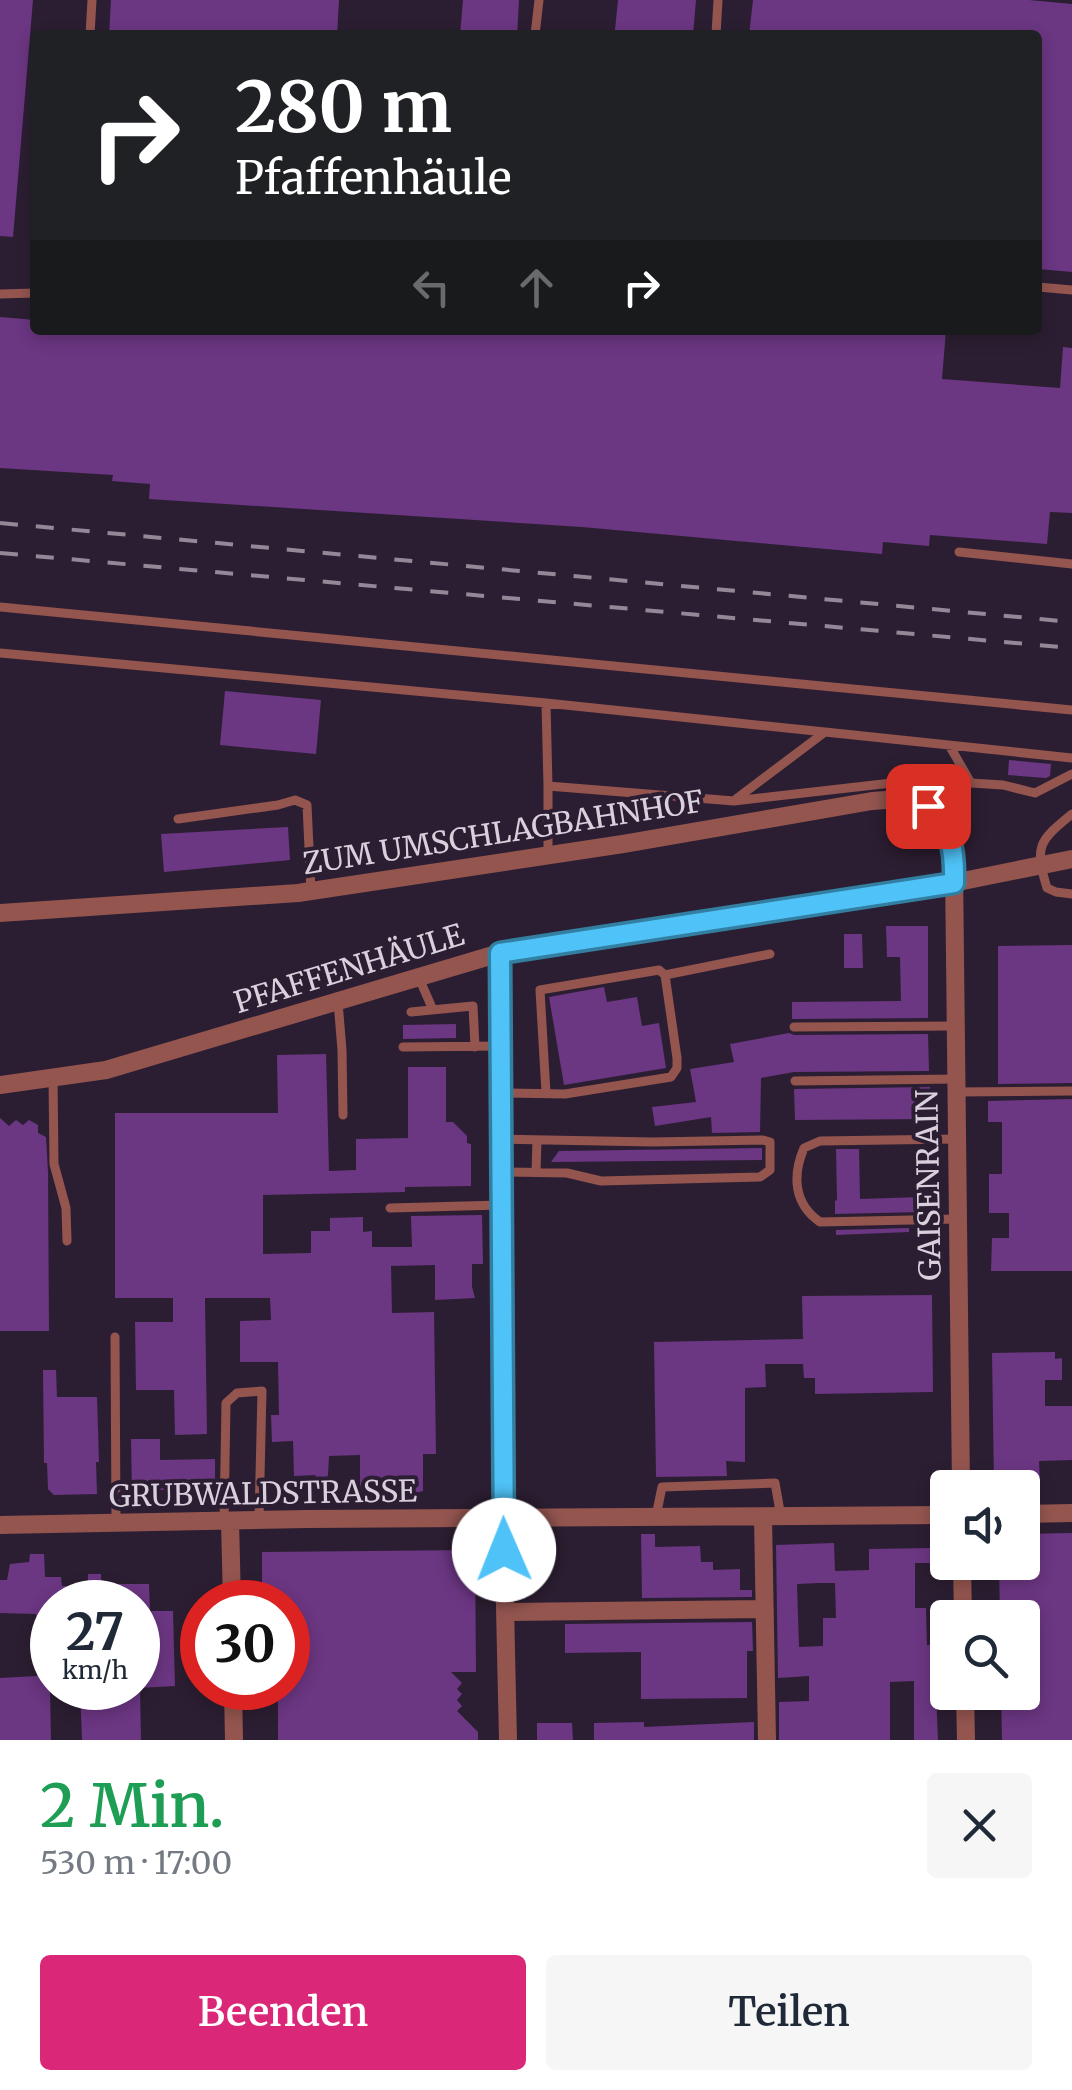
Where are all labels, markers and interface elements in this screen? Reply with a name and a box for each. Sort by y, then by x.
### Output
text: 280 m [235,63,452,151]
icon: right [70,70,200,200]
text: Pfaffenhäule [235,150,511,206]
icon: left [404,260,459,315]
icon: ahead [509,260,564,315]
icon: right [614,260,669,315]
pin [886,764,971,849]
icon: arrive [901,779,956,834]
street label: ZUM UMSCHLAGBAHNHOF [300,782,706,882]
street label: PFAFFENHÄULE [229,915,468,1021]
street label: GAISENRAIN [907,1089,949,1281]
map controls [930,1470,1040,1710]
button: sound [930,1470,1040,1580]
street label: GRUBWALDSTRASSE [109,1471,417,1515]
position arrow [452,1498,556,1602]
speed limit sign: 30 [180,1580,310,1710]
button: search [930,1600,1040,1710]
text: 27 [66,1601,124,1664]
text: km/h [62,1654,128,1686]
text: 2 Min. [40,1768,225,1843]
button: close [927,1773,1032,1878]
text: 530 m · 17:00 [40,1843,232,1883]
button: Beenden [40,1955,526,2070]
button: Teilen [546,1955,1032,2070]

